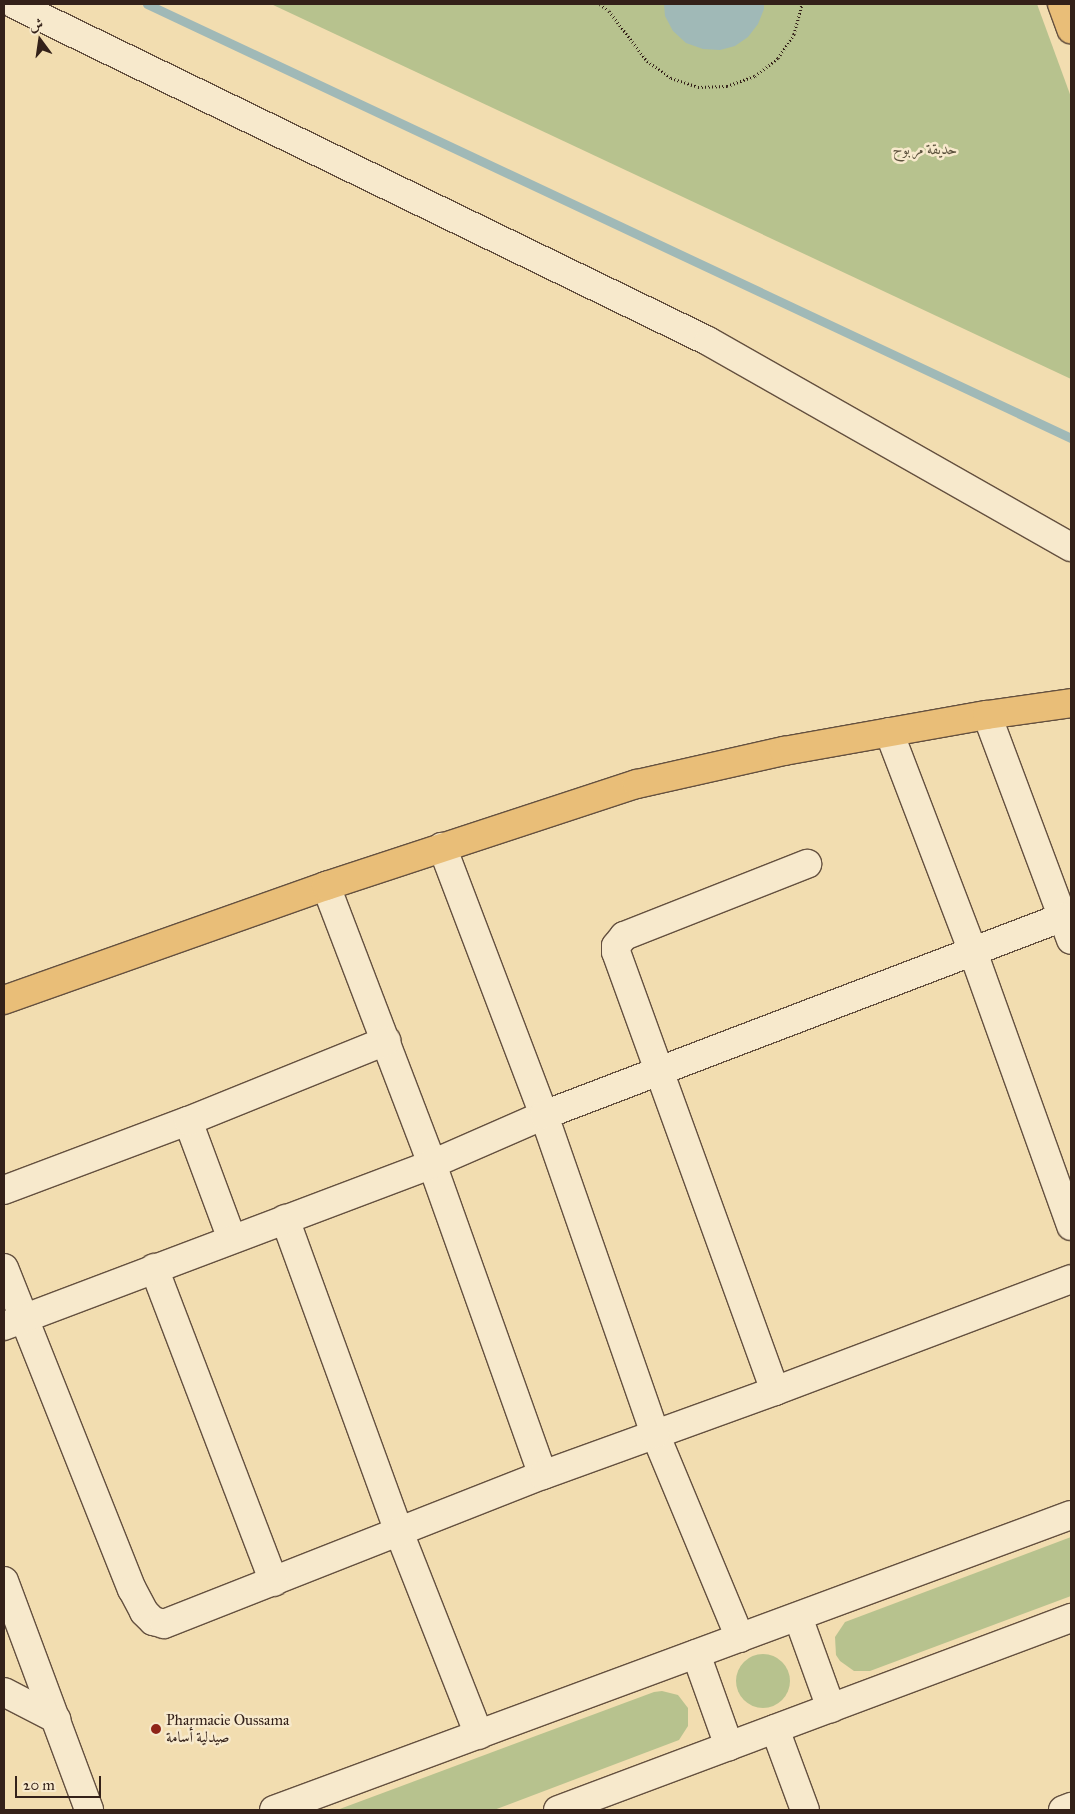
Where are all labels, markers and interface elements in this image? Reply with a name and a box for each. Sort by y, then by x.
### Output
north arrow [15,15,65,65]
text: ش [27,15,45,35]
park label: حديقة مربوح [892,141,958,159]
place label: Pharmacie Oussama صيدلية أسامة [166,1711,289,1746]
marker: Pharmacie Oussama صيدلية أسامة [150,1723,162,1735]
scale bar [18,1766,104,1798]
text: 20 m [23,1776,55,1794]

